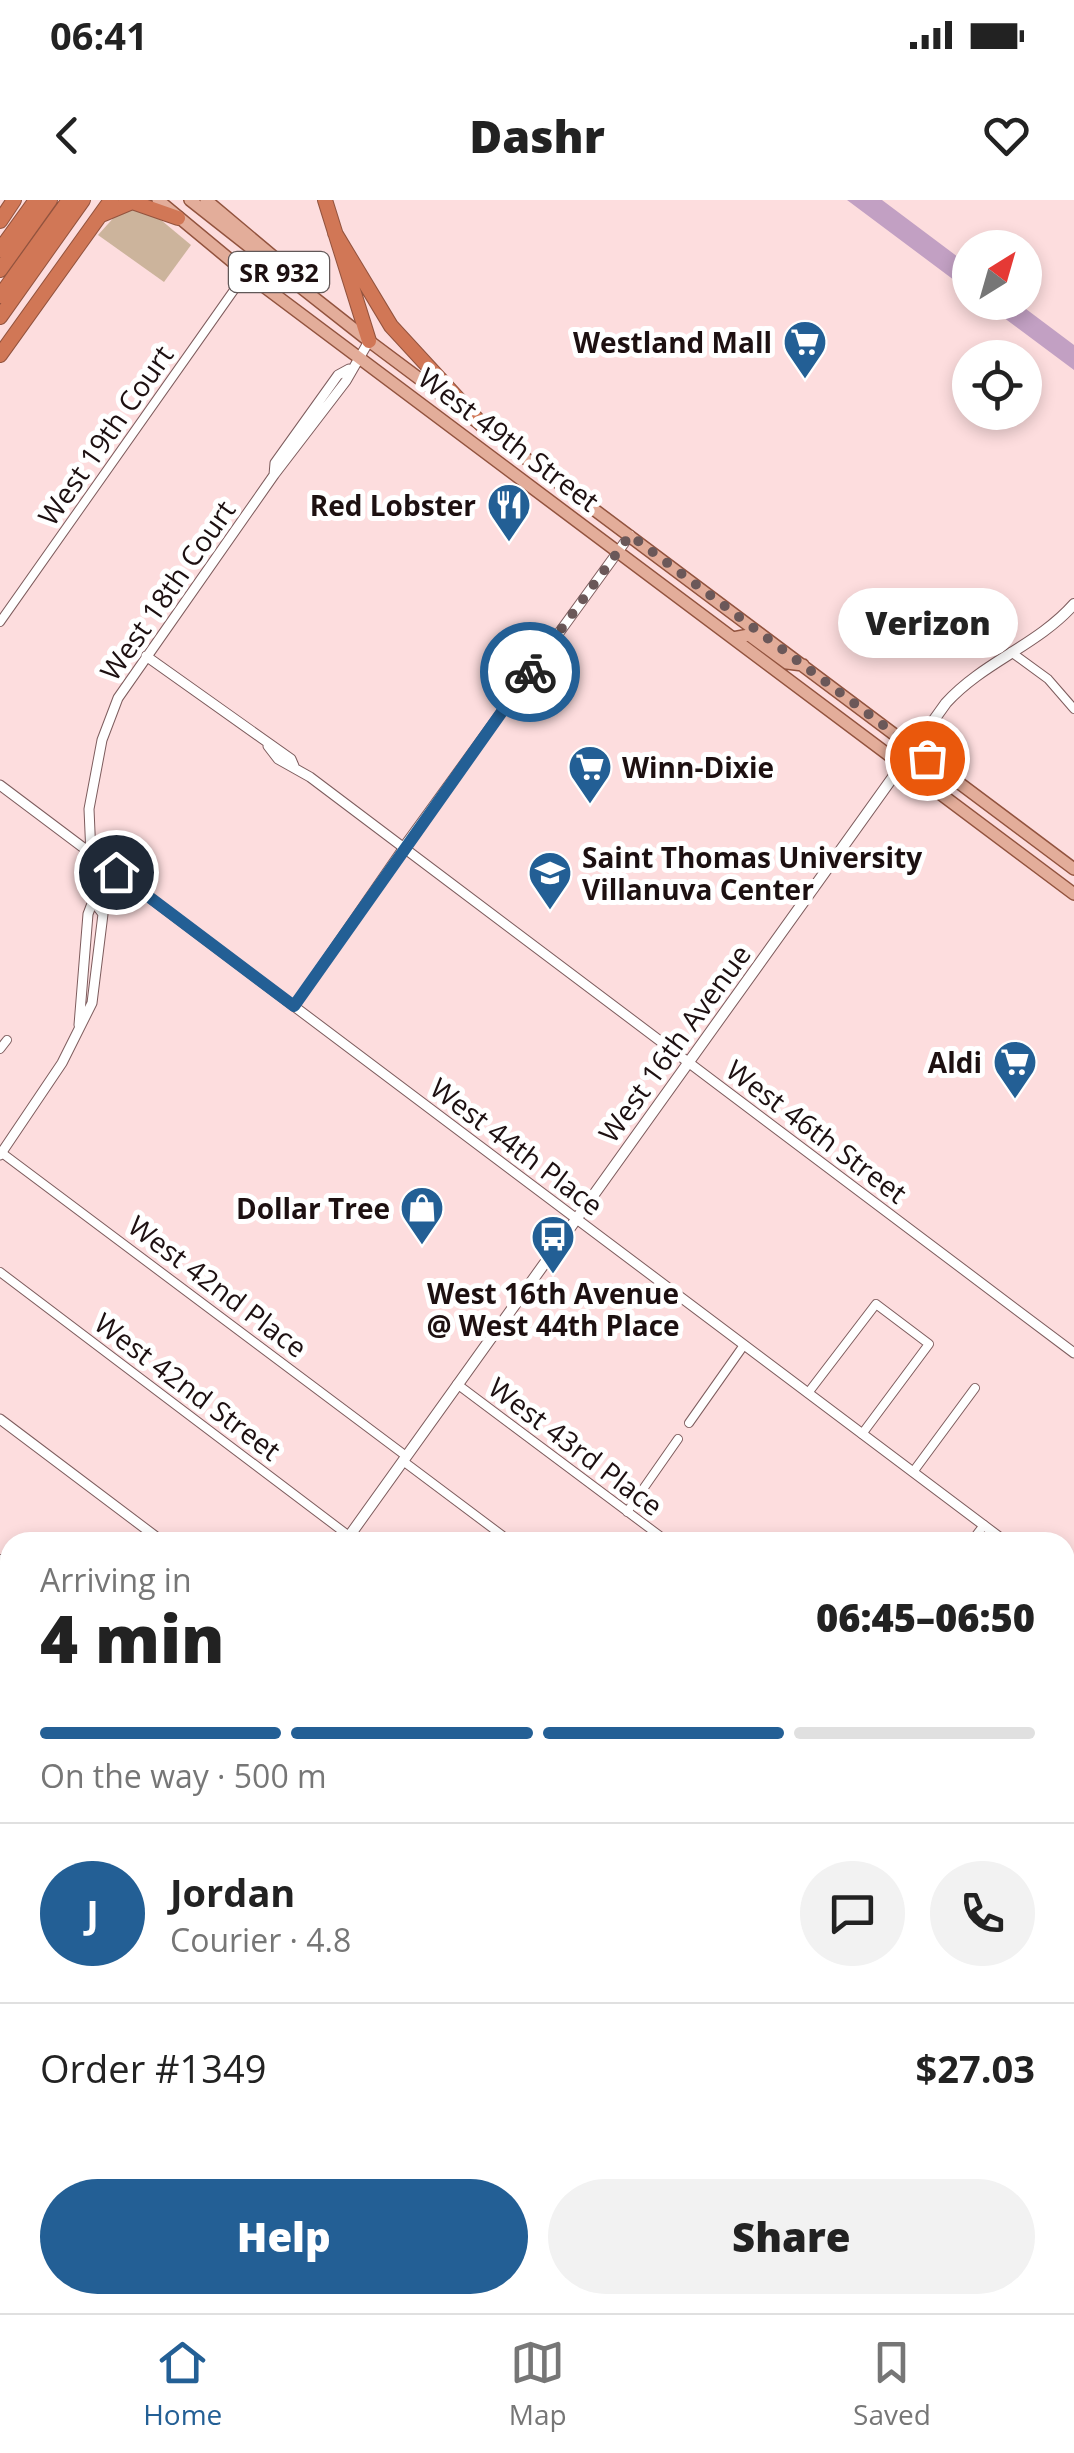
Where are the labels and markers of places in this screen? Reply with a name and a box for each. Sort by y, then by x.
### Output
supermarket icon: Westland Mall [782,319,828,380]
place label: Westland Mall [573,323,772,361]
restaurant icon: Red Lobster [486,482,532,543]
place label: Red Lobster [310,486,476,524]
callout: Verizon [837,588,1017,658]
pin [885,716,970,801]
supermarket icon: Winn-Dixie [567,744,613,805]
place label: Winn-Dixie [622,748,774,786]
pin [74,830,159,915]
place label: Saint Thomas University Villanuva Center [582,838,922,908]
school or university icon: Saint Thomas University Villanuva Center [527,850,573,911]
supermarket icon: Aldi [992,1039,1038,1100]
place label: Aldi [928,1043,982,1081]
shop icon: Dollar Tree [399,1185,445,1246]
place label: Dollar Tree [236,1189,390,1227]
bus stop icon: West 16th Avenue @ West 44th Place [530,1214,576,1275]
place label: West 16th Avenue @ West 44th Place [426,1274,680,1344]

